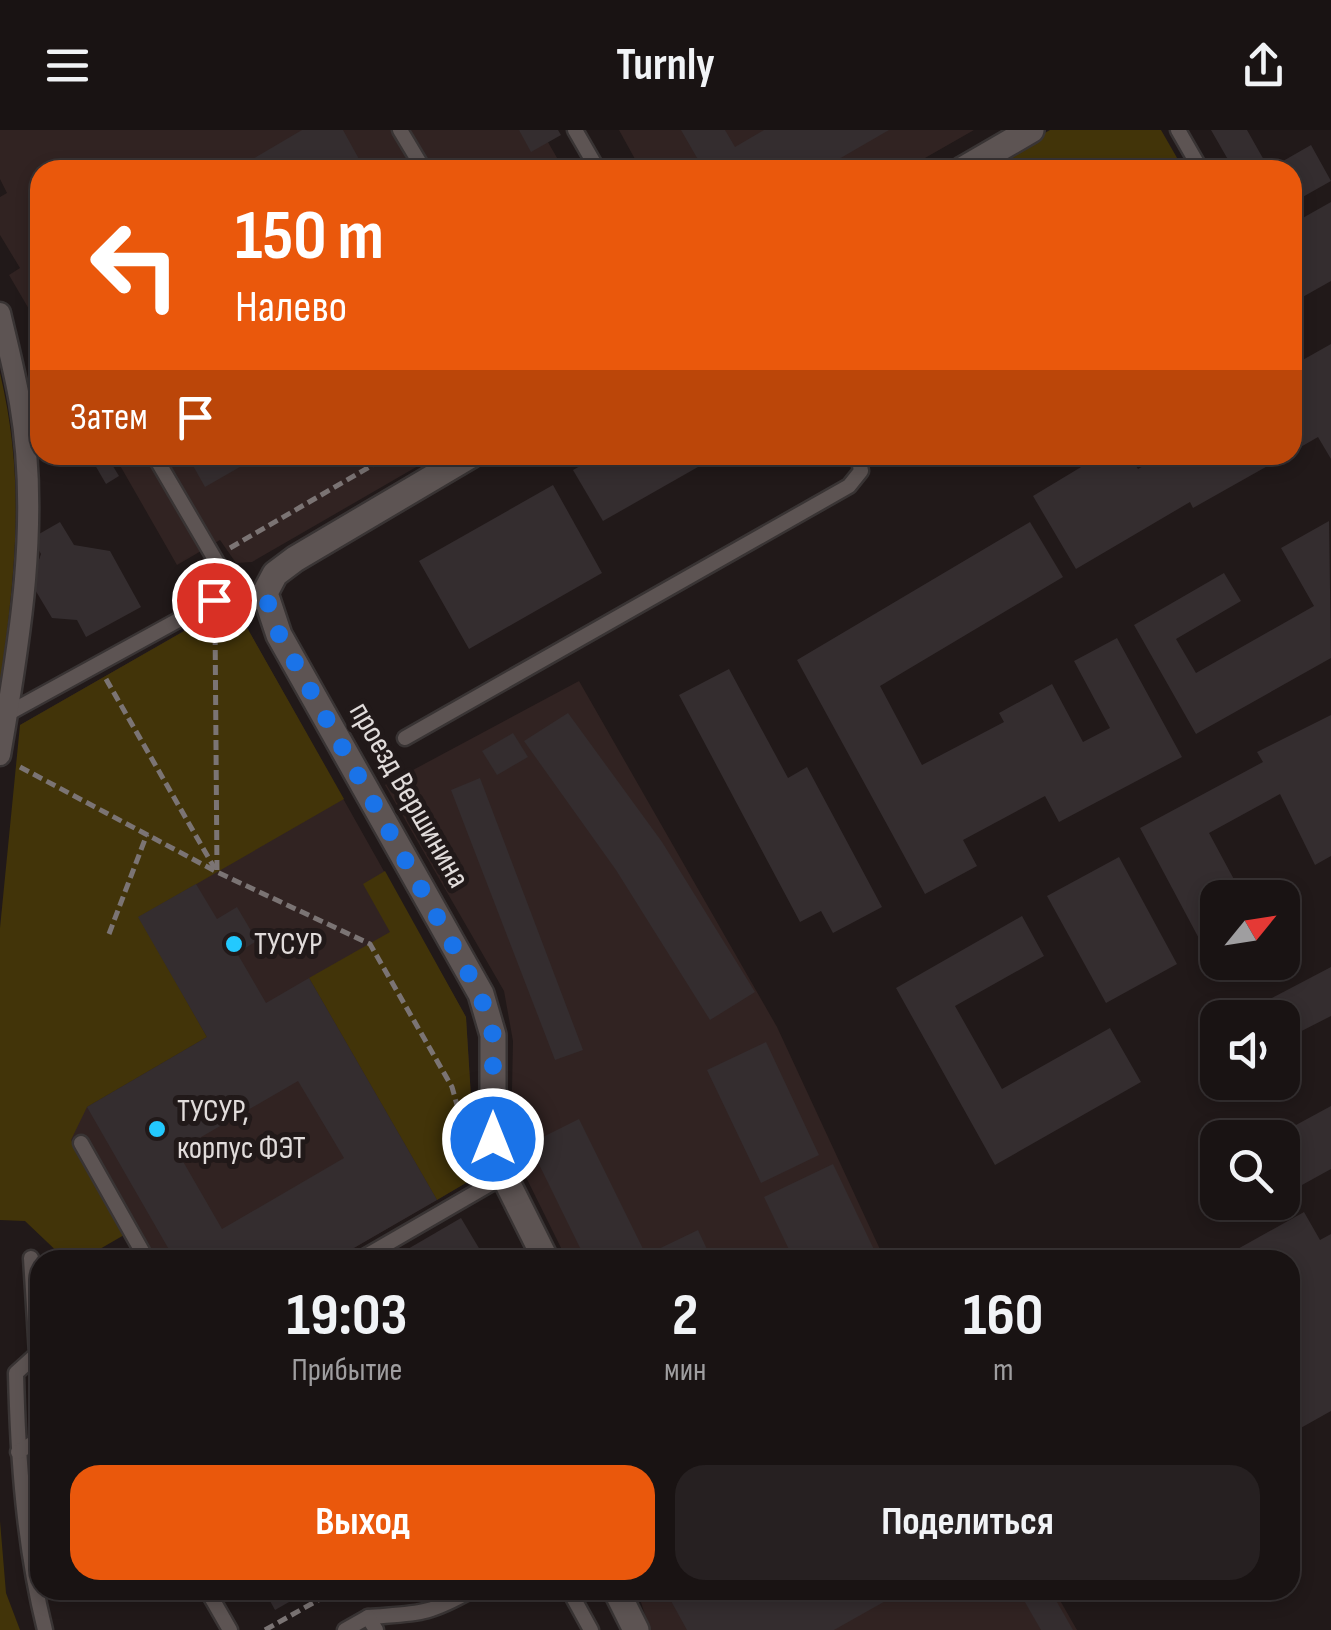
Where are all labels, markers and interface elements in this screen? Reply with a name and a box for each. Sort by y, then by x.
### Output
icon: menu [40,38,95,93]
text: Turnly [616,38,715,93]
icon: share [1236,38,1291,93]
text: 150 m [235,195,384,279]
icon: left [70,200,200,330]
text: Налево [235,280,347,335]
icon: arrive [168,390,223,445]
text: Затем [70,395,148,440]
pin [172,558,257,643]
icon: arrive [187,573,242,628]
street label: проезд Вершинина [340,695,478,895]
north arrow [1200,880,1300,980]
map controls [1200,880,1300,1220]
place label: ТУСУР [254,925,323,964]
marker: ТУСУР [223,933,245,955]
button: sound [1200,1000,1300,1100]
position arrow [441,1087,545,1191]
place label: ТУСУР, корпус ФЭТ [177,1092,306,1168]
marker: ТУСУР, корпус ФЭТ [146,1118,168,1140]
button: search [1200,1120,1300,1220]
text: 19:03 [287,1280,407,1352]
text: 2 [672,1280,698,1352]
text: 160 [963,1280,1043,1352]
text: Прибытие [292,1351,402,1390]
text: мин [664,1351,706,1390]
text: m [993,1351,1013,1390]
button: Выход [70,1465,655,1580]
button: Поделиться [675,1465,1260,1580]

